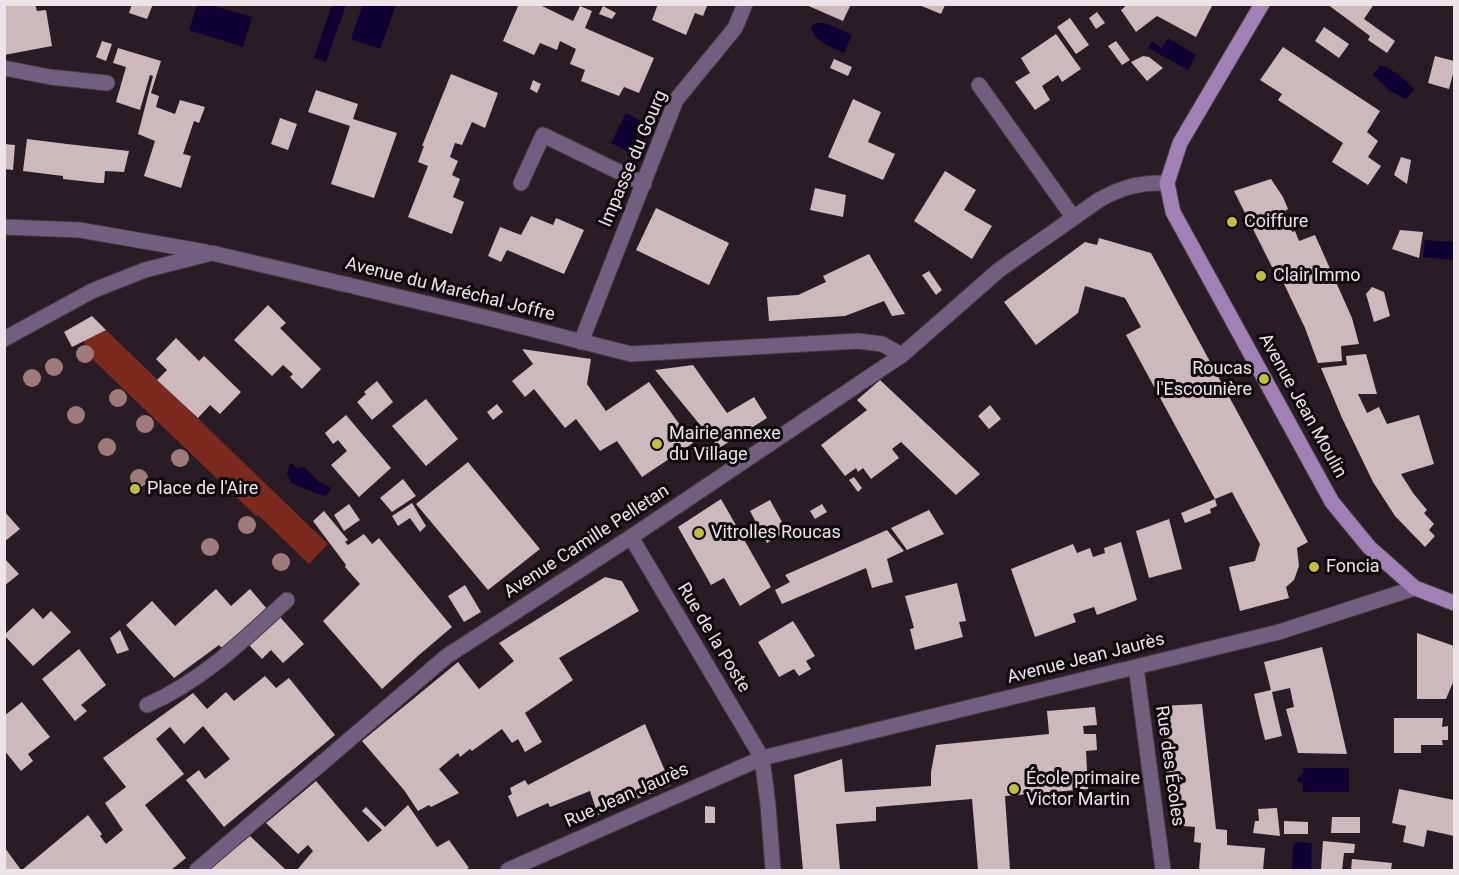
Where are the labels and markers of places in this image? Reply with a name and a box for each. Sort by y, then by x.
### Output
place label: Coiffure [1244,211,1308,233]
marker: Coiffure [1225,215,1239,229]
place label: Clair Immo [1273,265,1361,287]
marker: Clair Immo [1254,269,1268,283]
place label: Roucas l'Escounière [1156,358,1252,400]
marker: Roucas l'Escounière [1257,372,1271,386]
place label: Mairie annexe du Village [669,423,781,466]
marker: Mairie annexe du Village [650,437,664,451]
place label: Place de l'Aire [147,478,258,500]
marker: Place de l'Aire [128,482,142,496]
place label: Vitrolles Roucas [711,522,841,544]
marker: Vitrolles Roucas [692,526,706,540]
place label: Foncia [1326,556,1380,578]
marker: Foncia [1307,560,1321,574]
place label: École primaire Victor Martin [1026,768,1140,810]
marker: École primaire Victor Martin [1007,782,1021,796]

